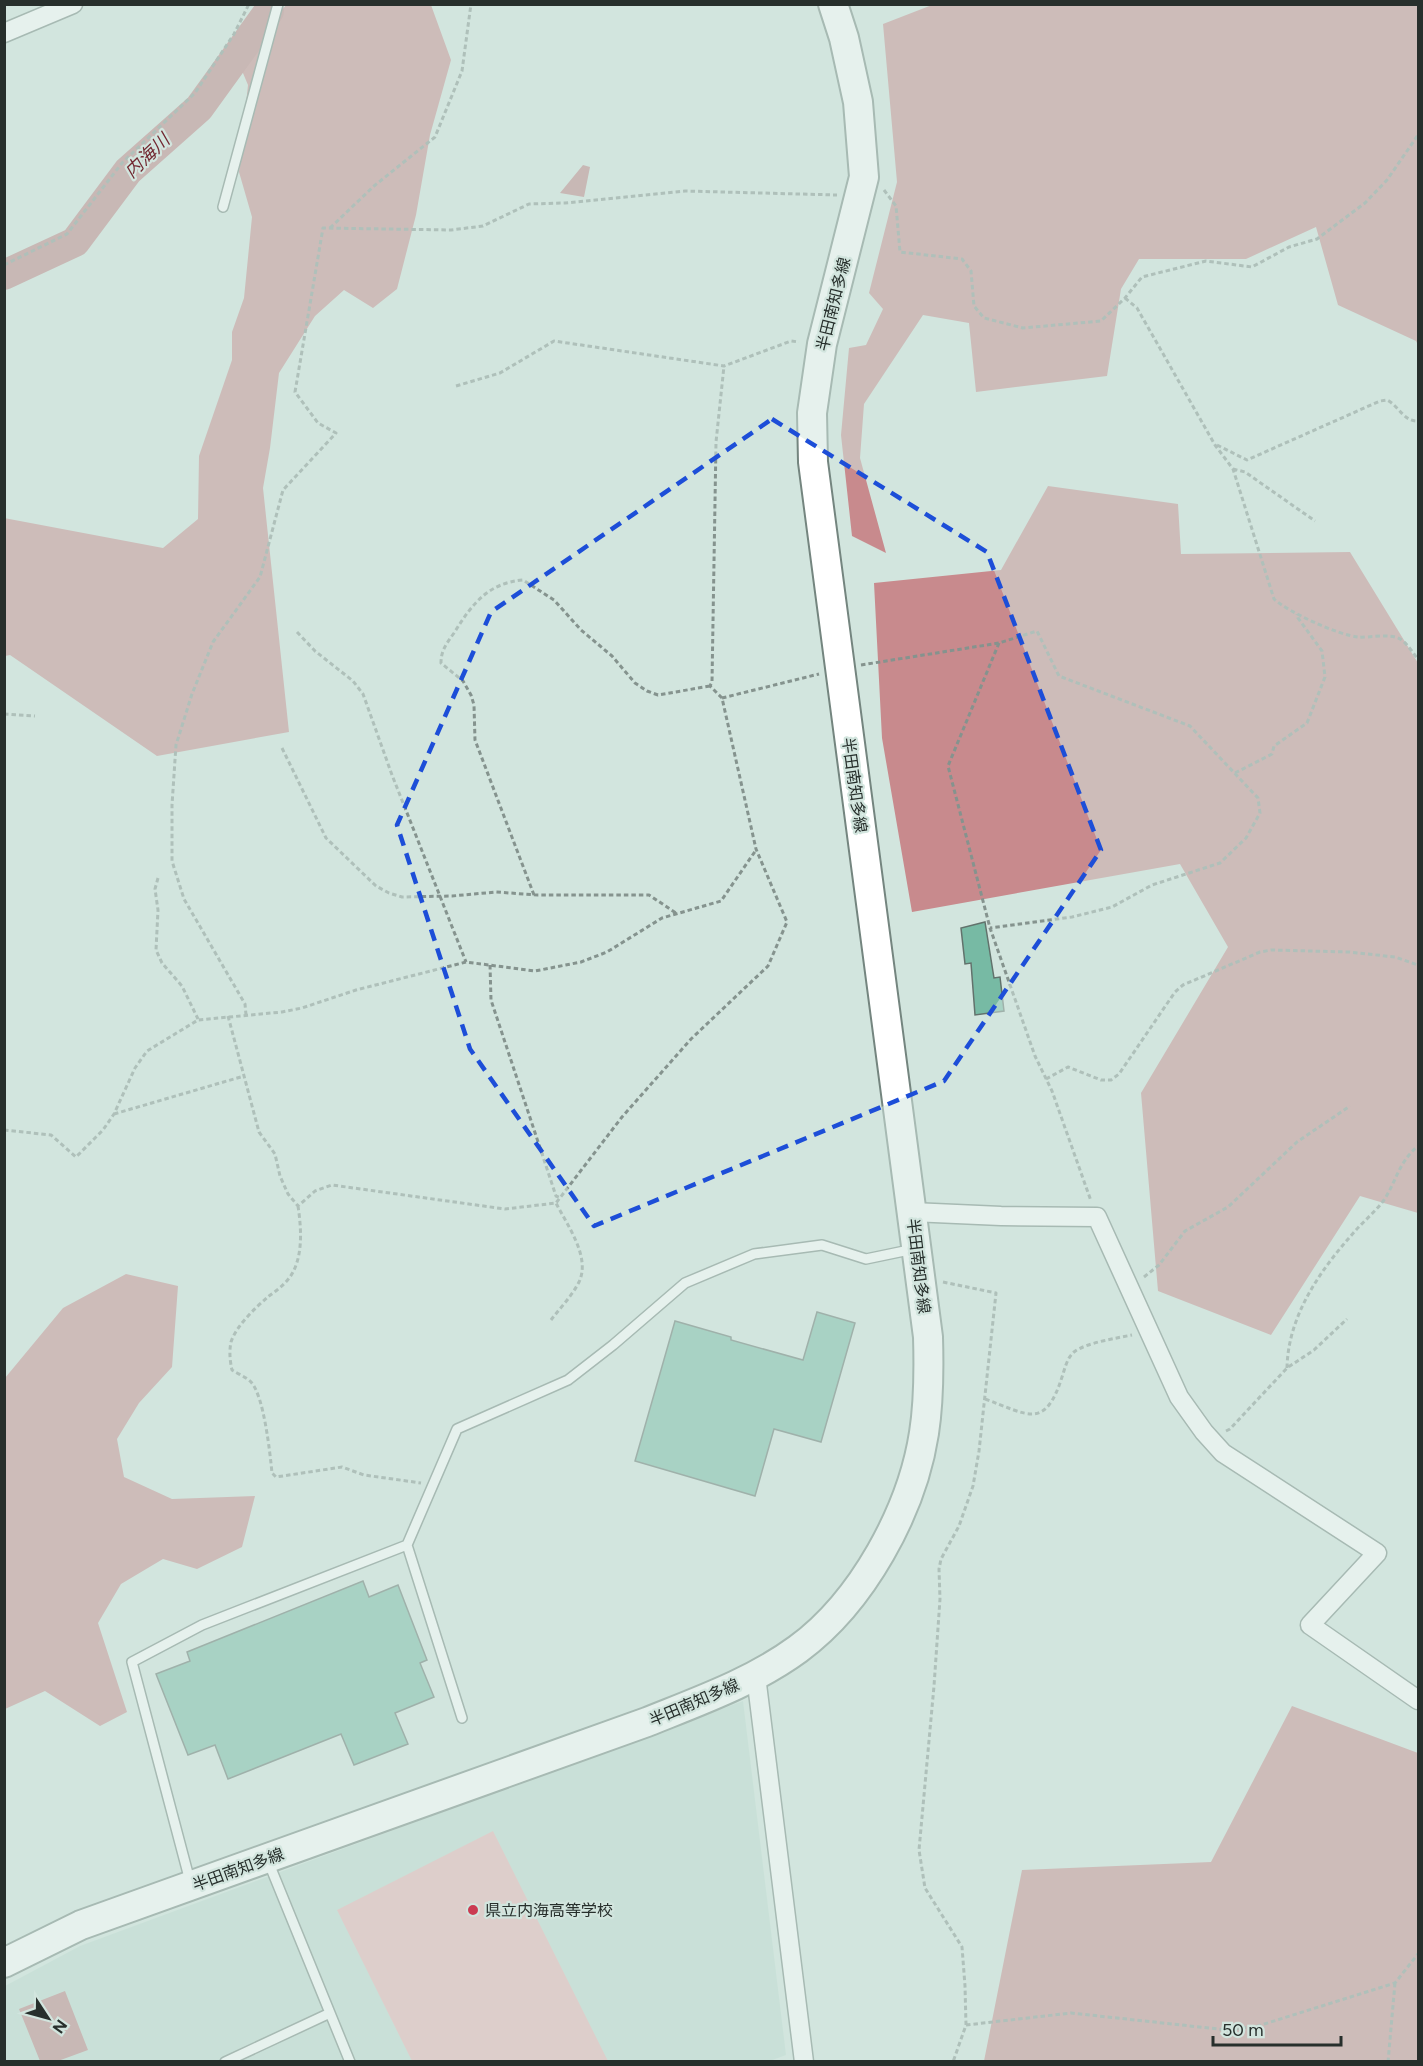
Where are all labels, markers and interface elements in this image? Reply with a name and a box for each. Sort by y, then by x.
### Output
water label: 内海川 [120,128,176,183]
street label: 半田南知多線 [813,255,854,353]
street label: 半田南知多線 [838,736,871,834]
street label: 半田南知多線 [903,1217,934,1315]
street label: 半田南知多線 [646,1675,742,1730]
street label: 半田南知多線 [190,1844,287,1895]
place label: 県立内海高等学校 [485,1901,613,1920]
marker: 県立内海高等学校 [466,1903,480,1917]
north arrow [18,1988,78,2048]
scale bar [1213,2009,1340,2047]
text: N [48,2016,71,2037]
text: 50 m [1222,2019,1264,2041]

